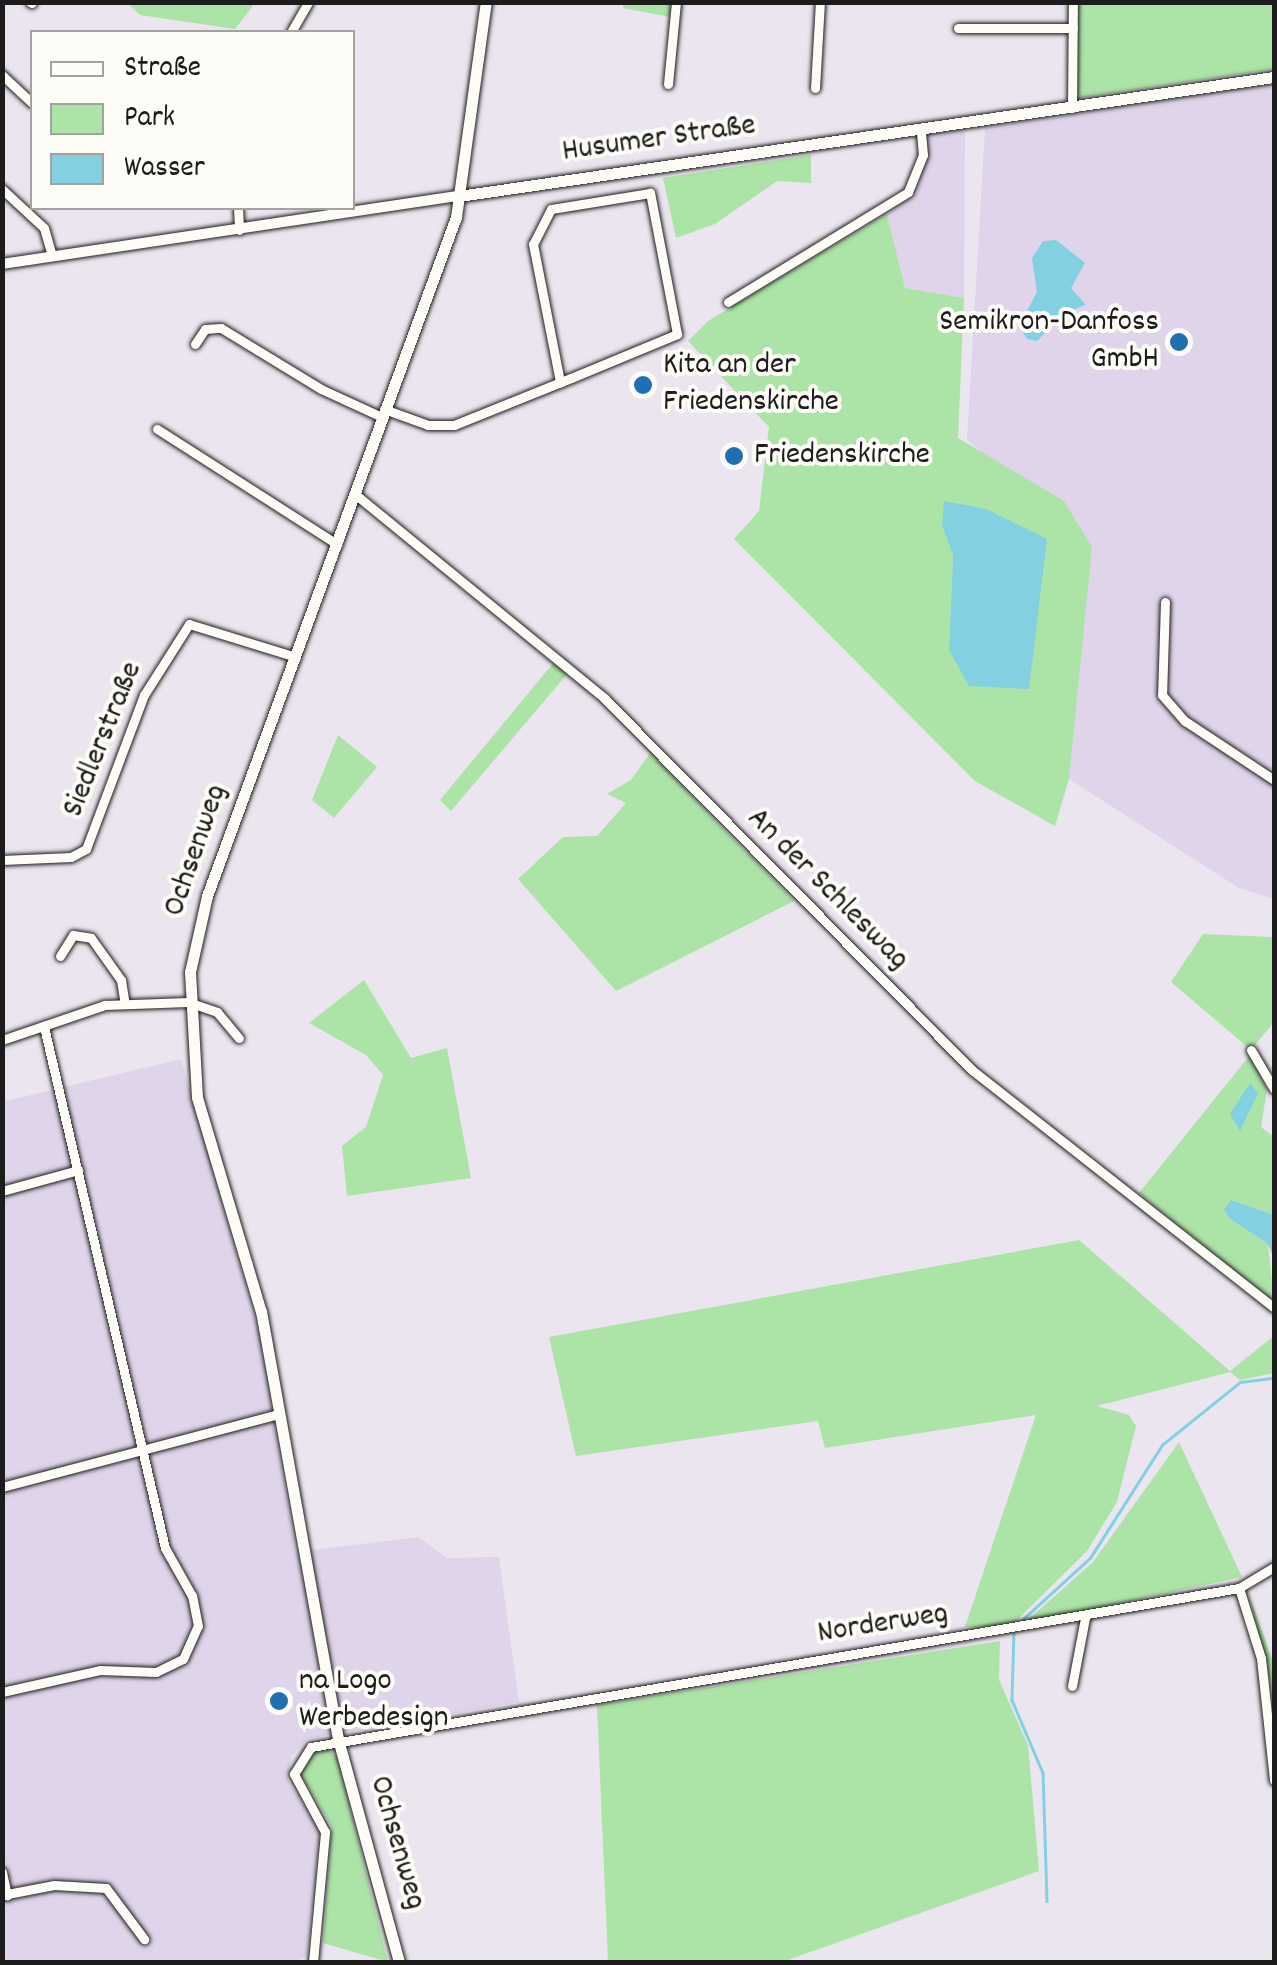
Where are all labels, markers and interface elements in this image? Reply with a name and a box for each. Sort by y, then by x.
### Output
legend [30,30,355,210]
text: Straße [124,48,201,91]
text: Park [124,98,175,141]
street label: Husumer Straße [560,107,758,173]
text: Wasser [124,148,205,191]
place label: Semikron-Danfoss GmbH [939,305,1159,380]
marker: Semikron-Danfoss GmbH [1168,331,1190,353]
place label: Kita an der Friedenskirche [663,348,839,423]
marker: Kita an der Friedenskirche [632,374,654,396]
place label: Friedenskirche [754,437,930,475]
marker: Friedenskirche [723,445,745,467]
street label: Siedlerstraße [55,657,153,823]
street label: Ochsenweg [157,780,237,922]
street label: An der Schleswag [738,801,916,979]
street label: Norderweg [815,1596,951,1654]
place label: na Logo Werbedesign [299,1664,448,1739]
marker: na Logo Werbedesign [268,1690,290,1712]
street label: Ochsenweg [359,1772,433,1914]

